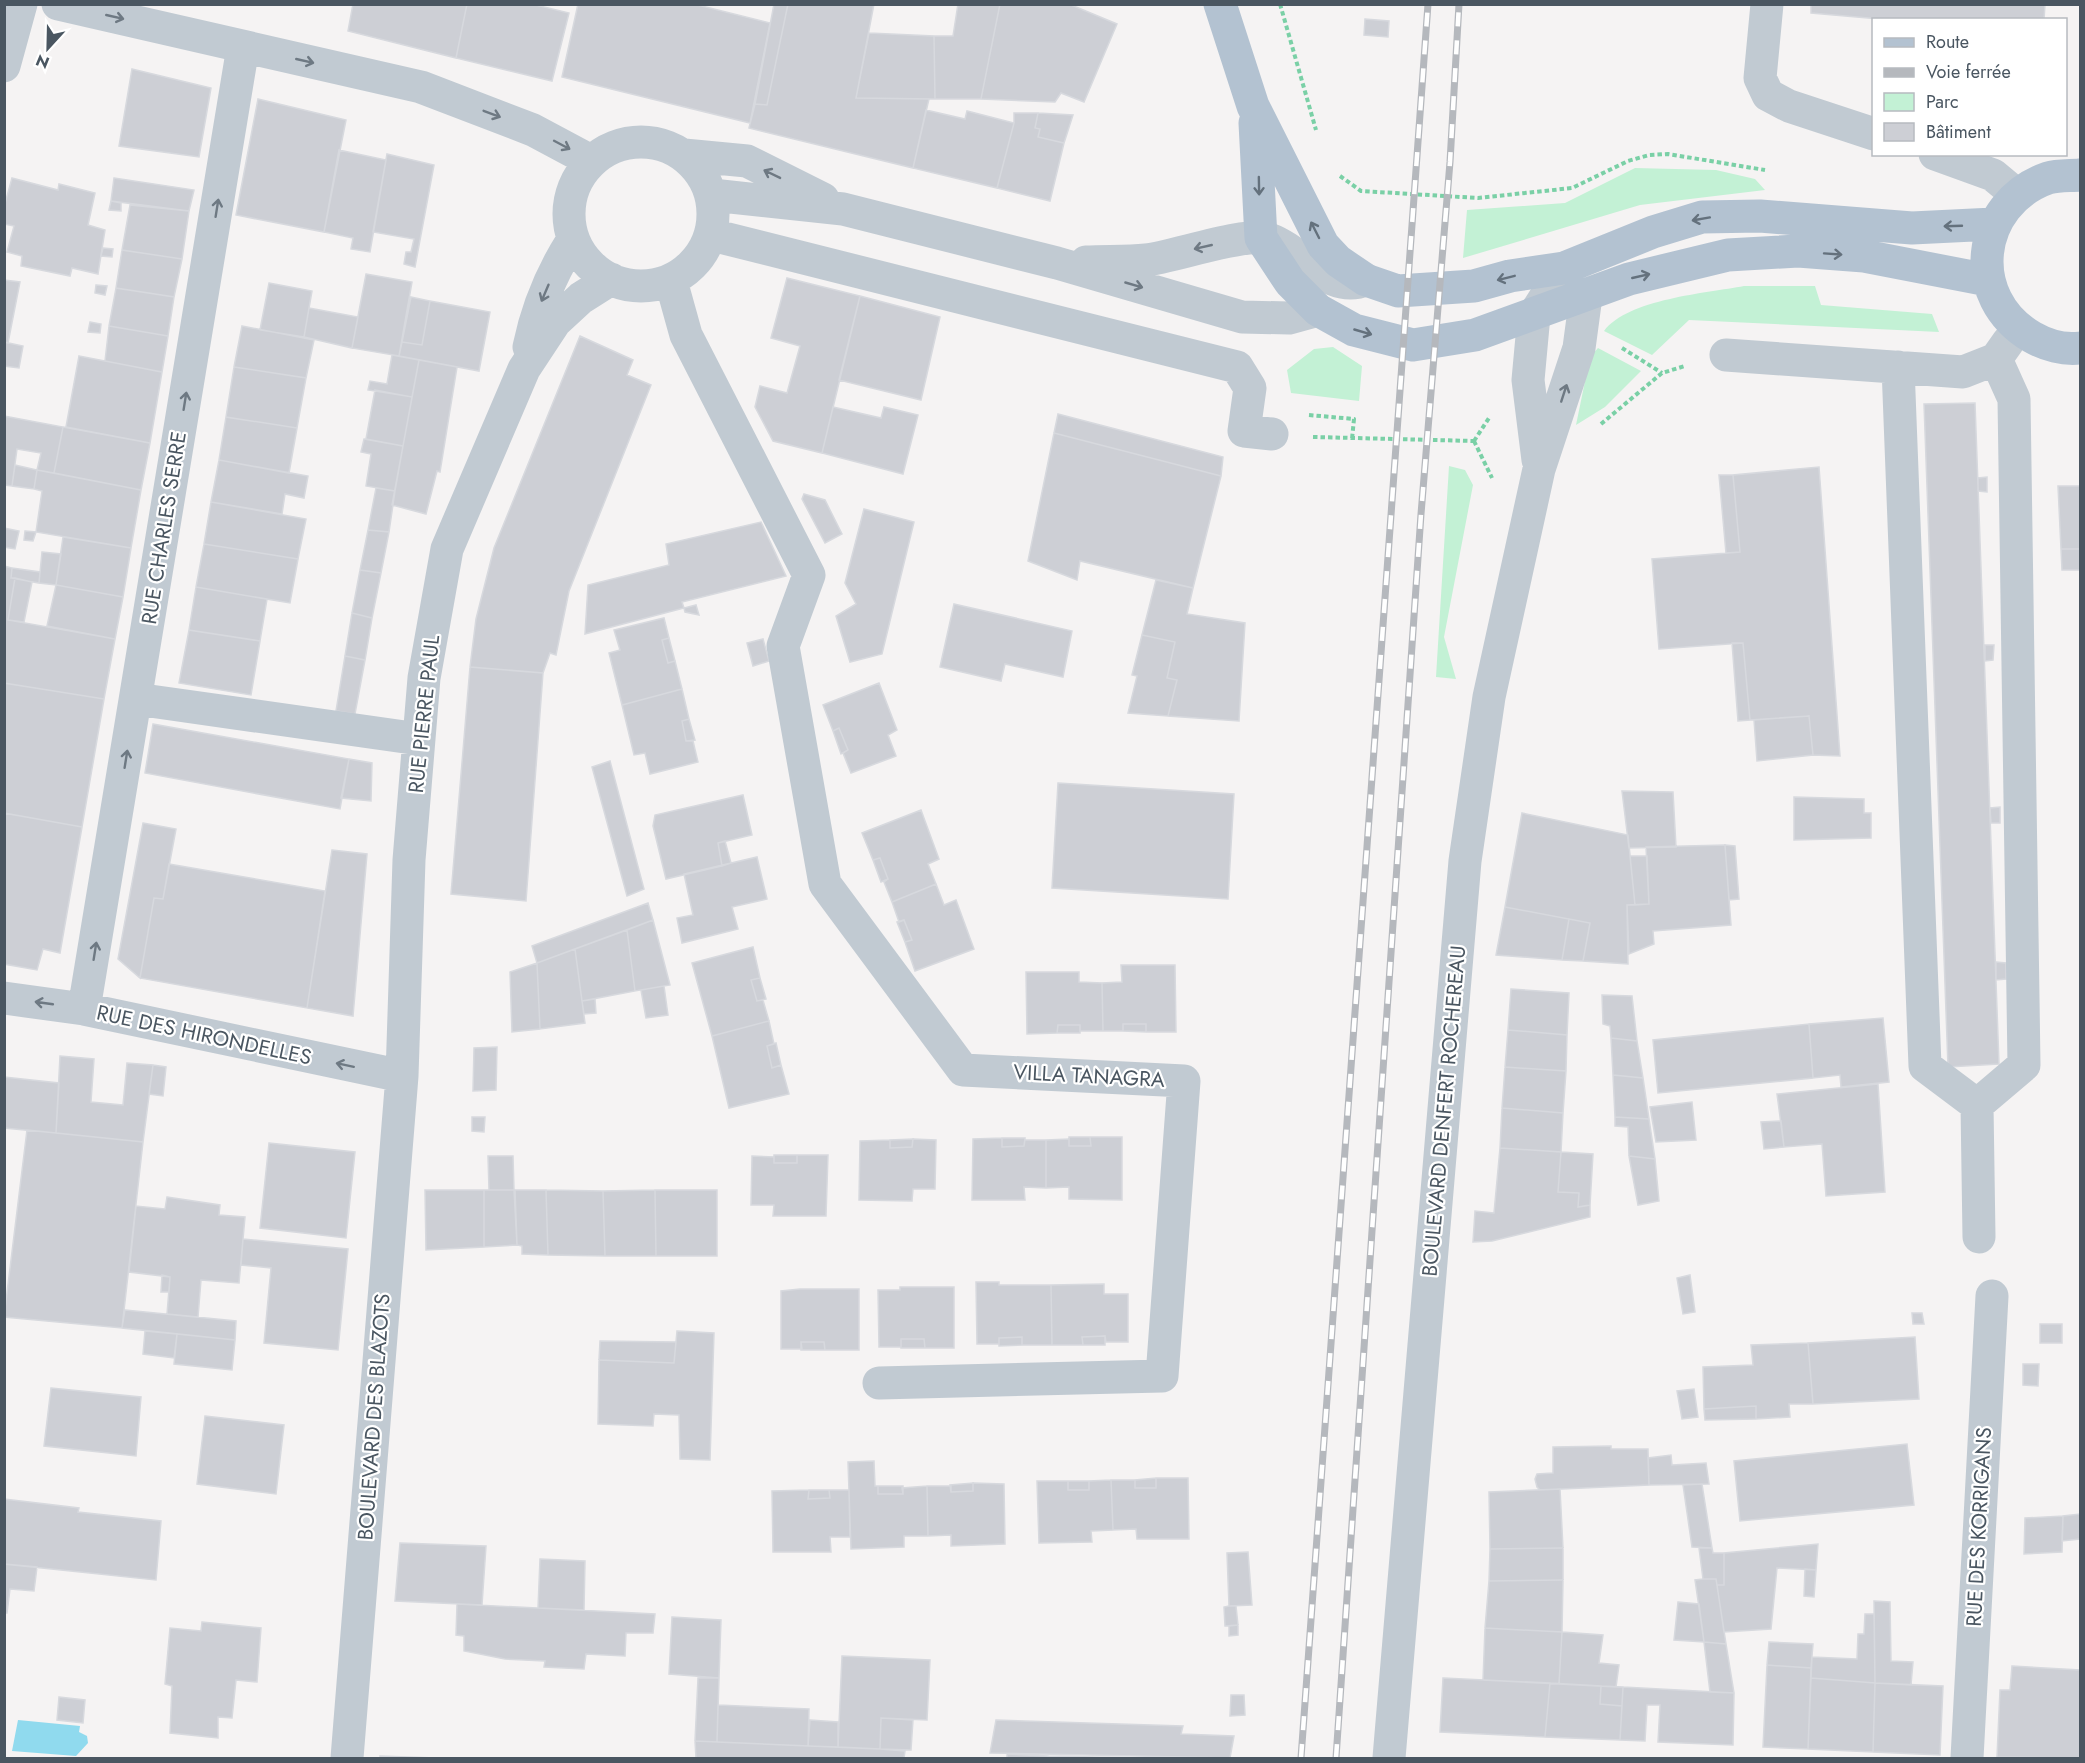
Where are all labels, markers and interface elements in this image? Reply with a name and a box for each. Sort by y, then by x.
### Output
one-way arrow [105,12,124,24]
north arrow [18,18,78,78]
legend [1872,18,2067,156]
text: Route [1926,29,1969,55]
text: N [32,48,53,74]
one-way arrow [295,56,314,67]
text: Voie ferrée [1926,59,2011,85]
text: Parc [1926,89,1959,115]
one-way arrow [482,110,501,121]
text: Bâtiment [1926,119,1992,145]
one-way arrow [553,140,571,152]
one-way arrow [763,167,781,179]
one-way arrow [1253,175,1265,195]
one-way arrow [212,199,223,218]
one-way arrow [1692,214,1712,225]
one-way arrow [1943,220,1963,232]
one-way arrow [1309,221,1321,239]
one-way arrow [1194,242,1213,253]
one-way arrow [1822,248,1842,259]
one-way arrow [1630,270,1650,281]
one-way arrow [1497,272,1516,284]
one-way arrow [1124,280,1143,292]
one-way arrow [539,283,550,301]
one-way arrow [1353,327,1372,338]
one-way arrow [1560,384,1571,403]
one-way arrow [180,391,191,411]
street label: RUE CHARLES SERRE [134,429,194,627]
street label: RUE PIERRE PAUL [401,633,447,795]
one-way arrow [121,749,132,769]
one-way arrow [90,942,101,962]
street label: BOULEVARD DENFERT ROCHEREAU [1415,944,1473,1278]
one-way arrow [35,998,55,1009]
street label: RUE DES HIRONDELLES [94,998,314,1072]
street label: VILLA TANAGRA [1013,1057,1166,1095]
one-way arrow [336,1059,355,1070]
street label: BOULEVARD DES BLAZOTS [350,1293,398,1541]
street label: RUE DES KORRIGANS [1959,1426,1999,1628]

